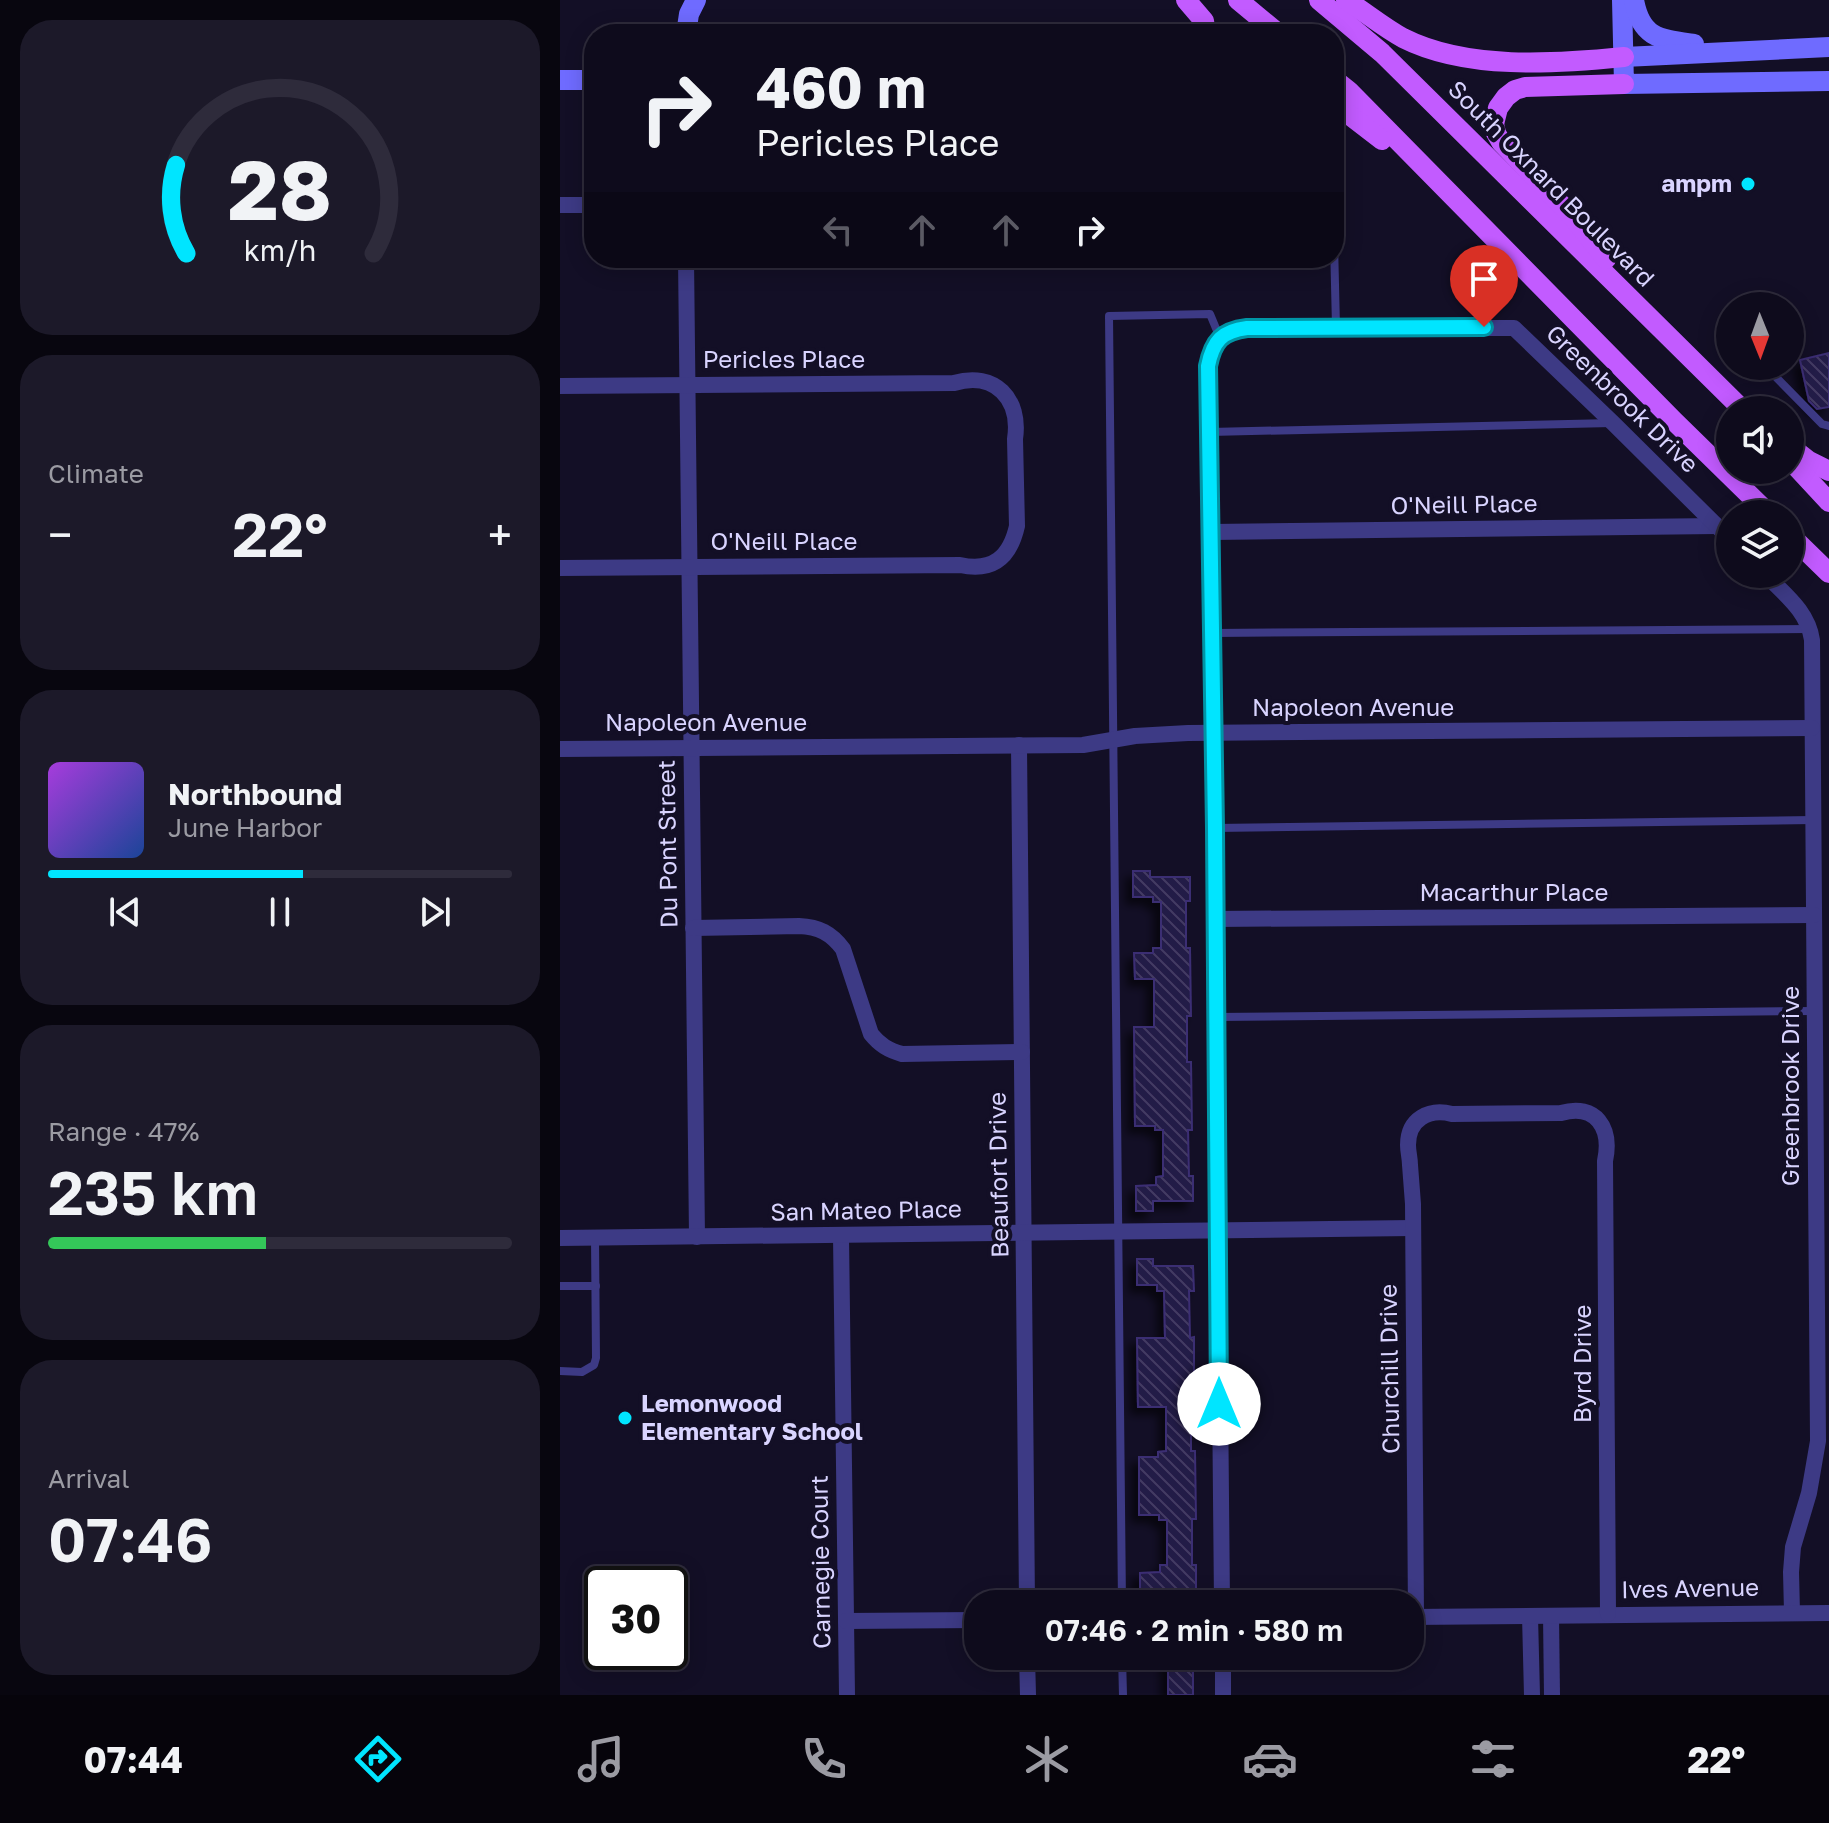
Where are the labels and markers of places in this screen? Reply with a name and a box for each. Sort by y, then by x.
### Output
place label: ampm [1661,168,1732,197]
marker: ampm [1739,175,1757,193]
pin [1450,245,1518,327]
place label: Lemonwood Elementary School [641,1388,863,1445]
marker: Lemonwood Elementary School [616,1409,634,1427]

